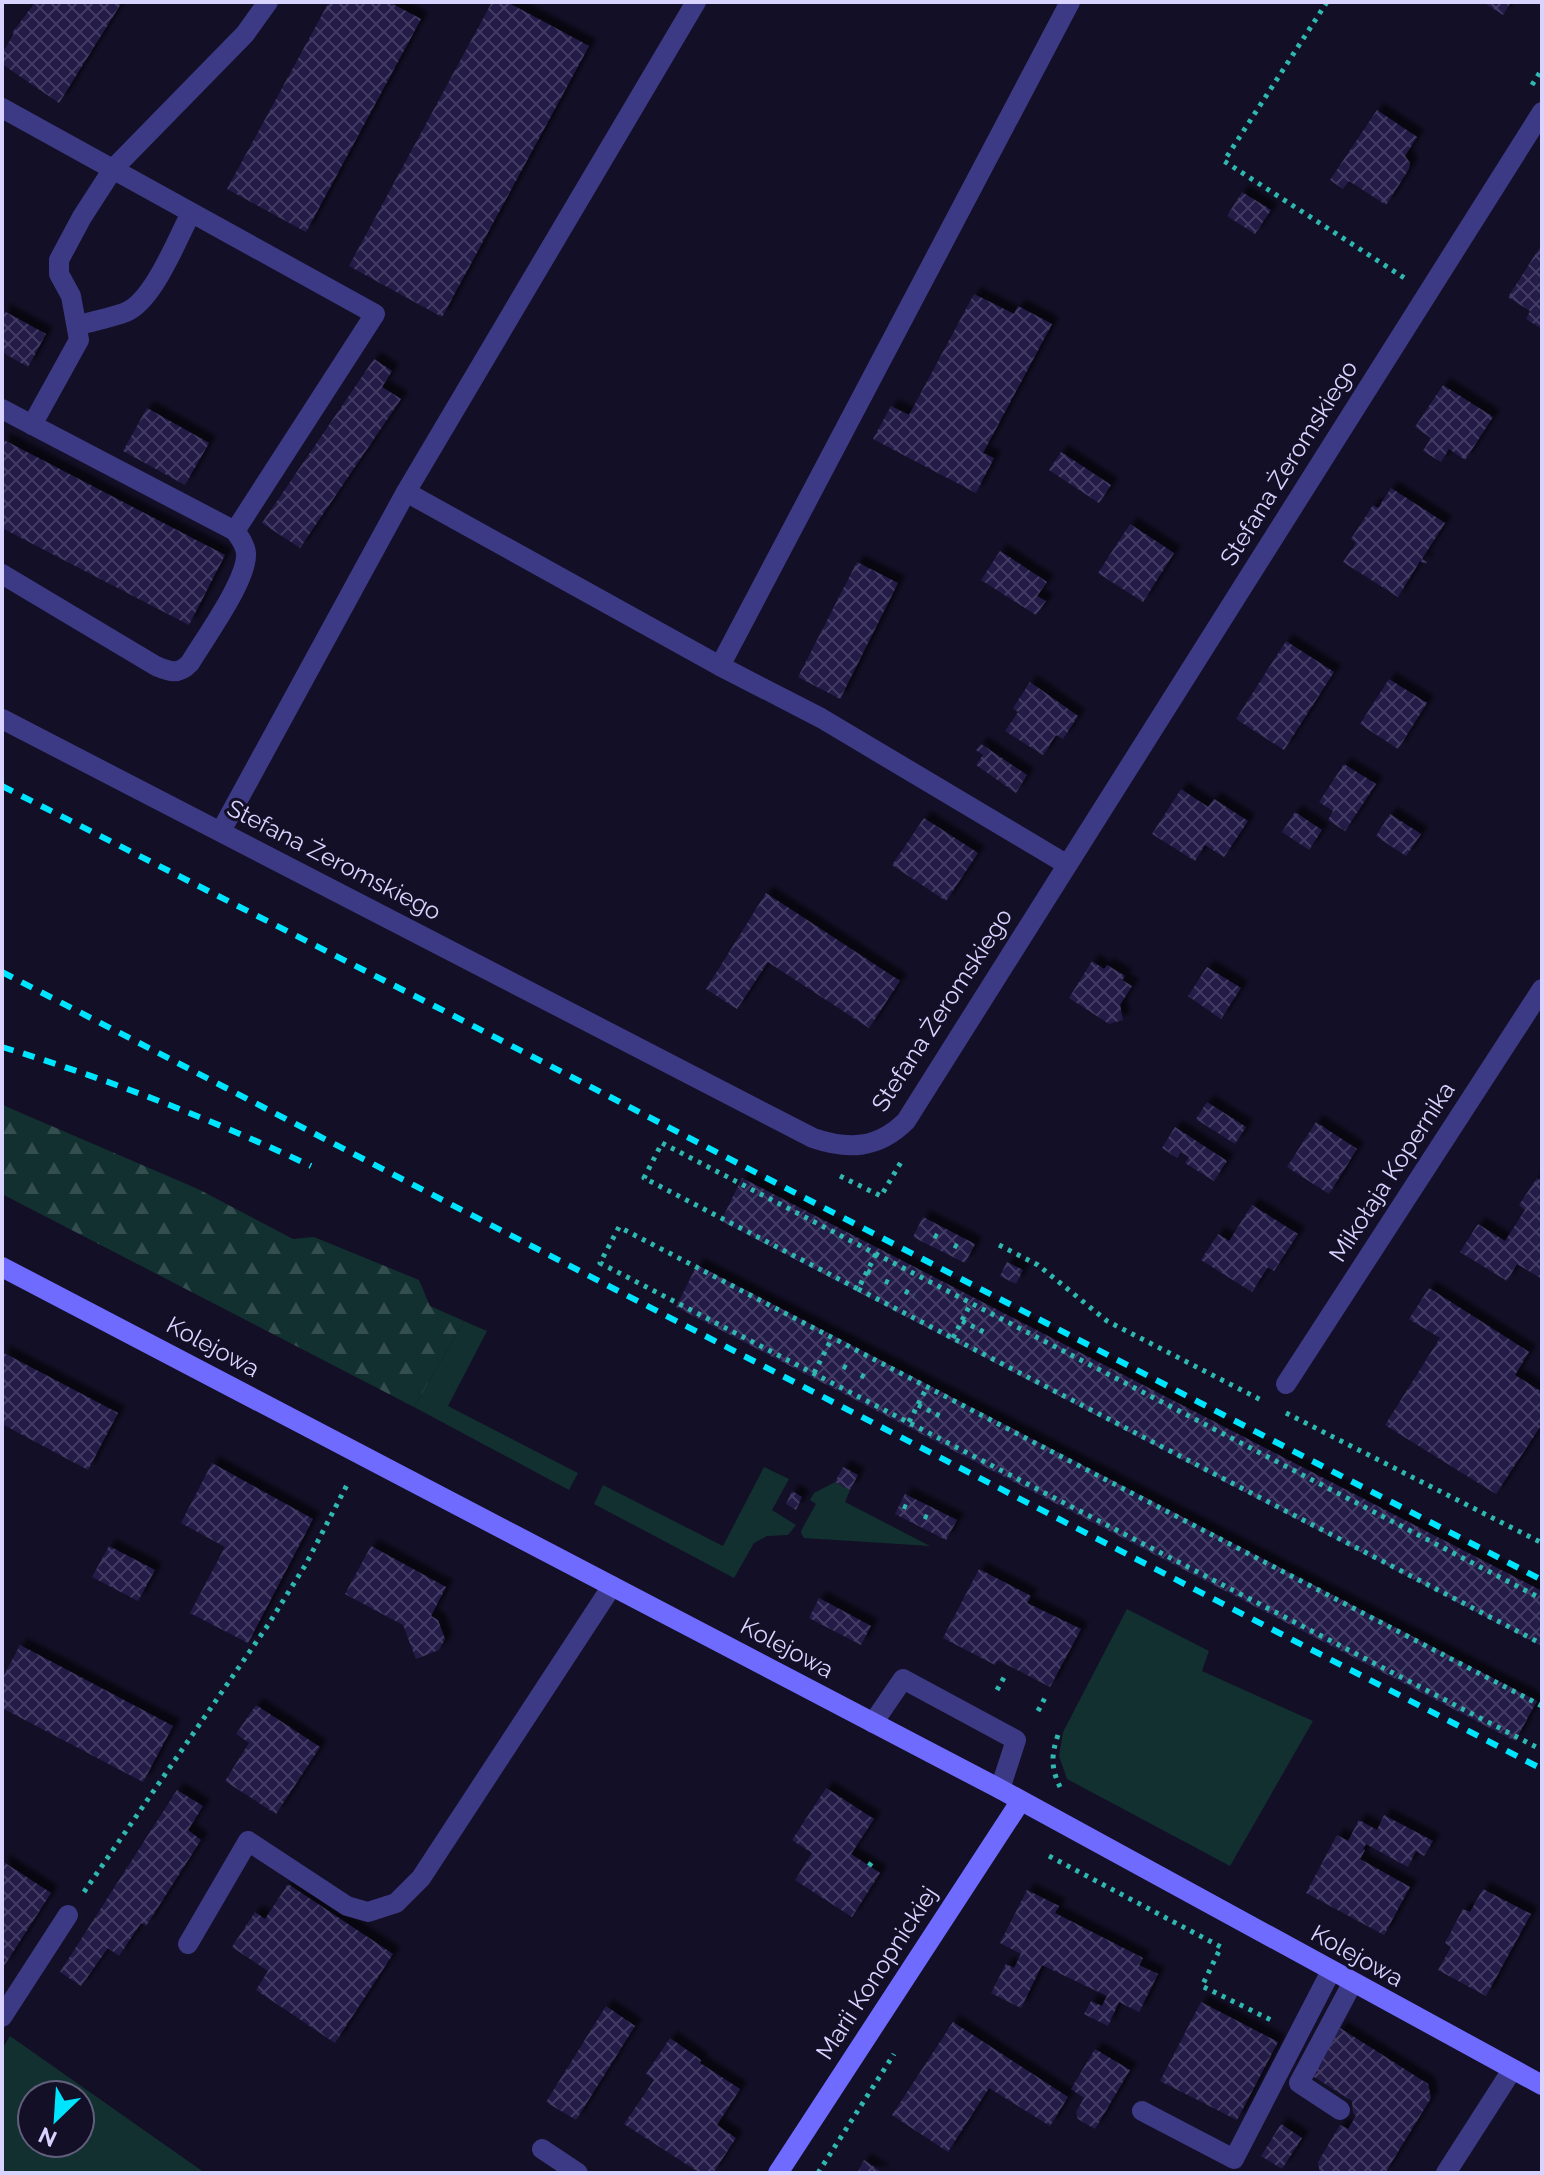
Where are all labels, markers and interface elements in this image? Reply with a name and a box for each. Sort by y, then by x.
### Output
street label: Stefana Żeromskiego [1214,355,1363,571]
street label: Stefana Żeromskiego [222,793,446,926]
street label: Stefana Żeromskiego [865,903,1018,1117]
street label: Mikołaja Kopernika [1323,1076,1461,1267]
street label: Kolejowa [162,1310,265,1383]
street label: Kolejowa [736,1611,839,1684]
street label: Marii Konopnickiej [810,1881,943,2065]
street label: Kolejowa [1306,1918,1408,1993]
north arrow [16,2079,96,2159]
text: N [34,2122,61,2152]

